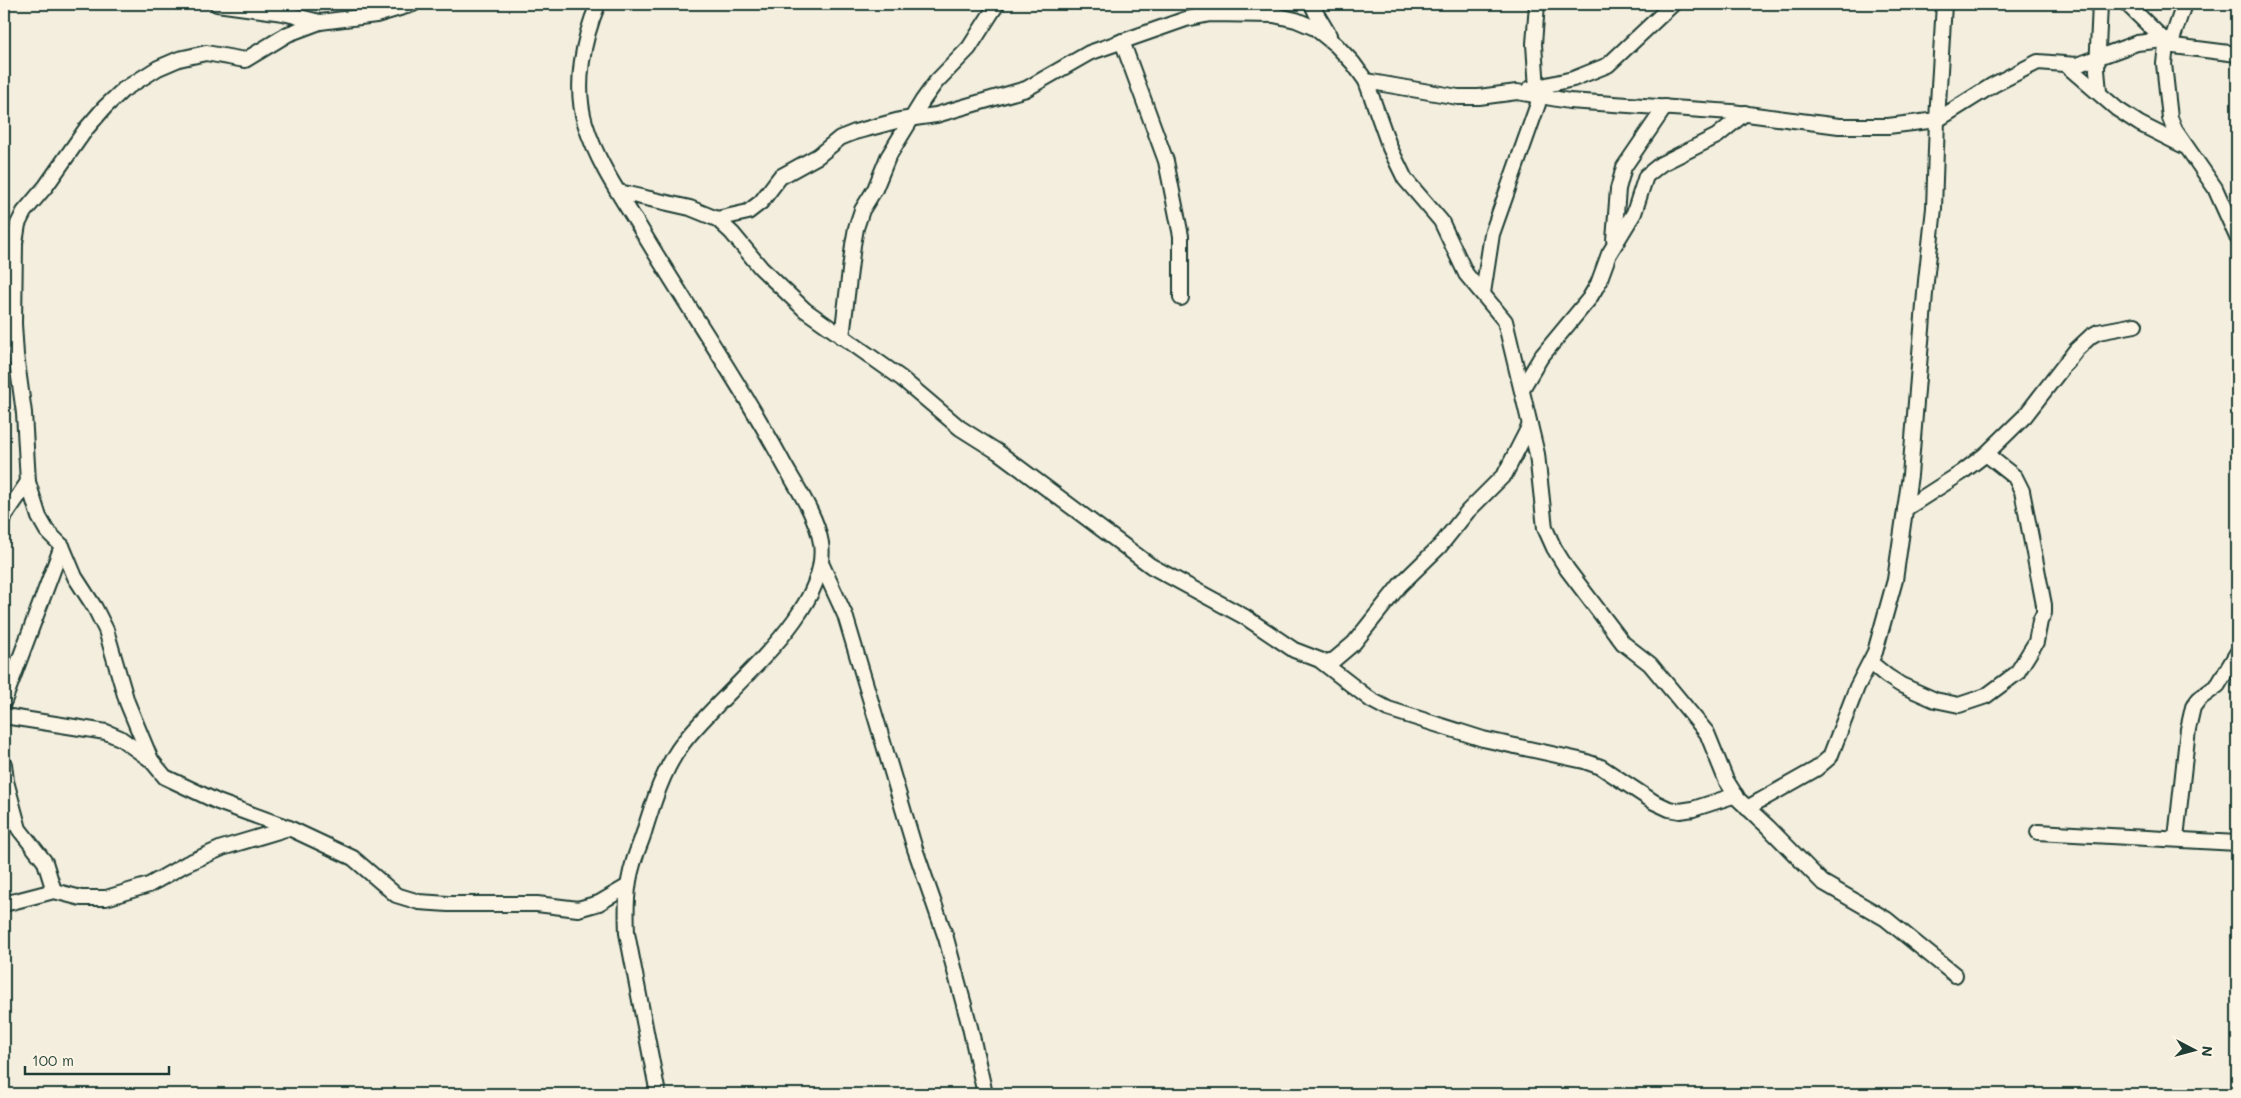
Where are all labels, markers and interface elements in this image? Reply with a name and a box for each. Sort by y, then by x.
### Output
north arrow [2168,1026,2218,1076]
scale bar [25,1043,169,1075]
text: N [2197,1045,2217,1058]
text: 100 m [32,1050,74,1070]

